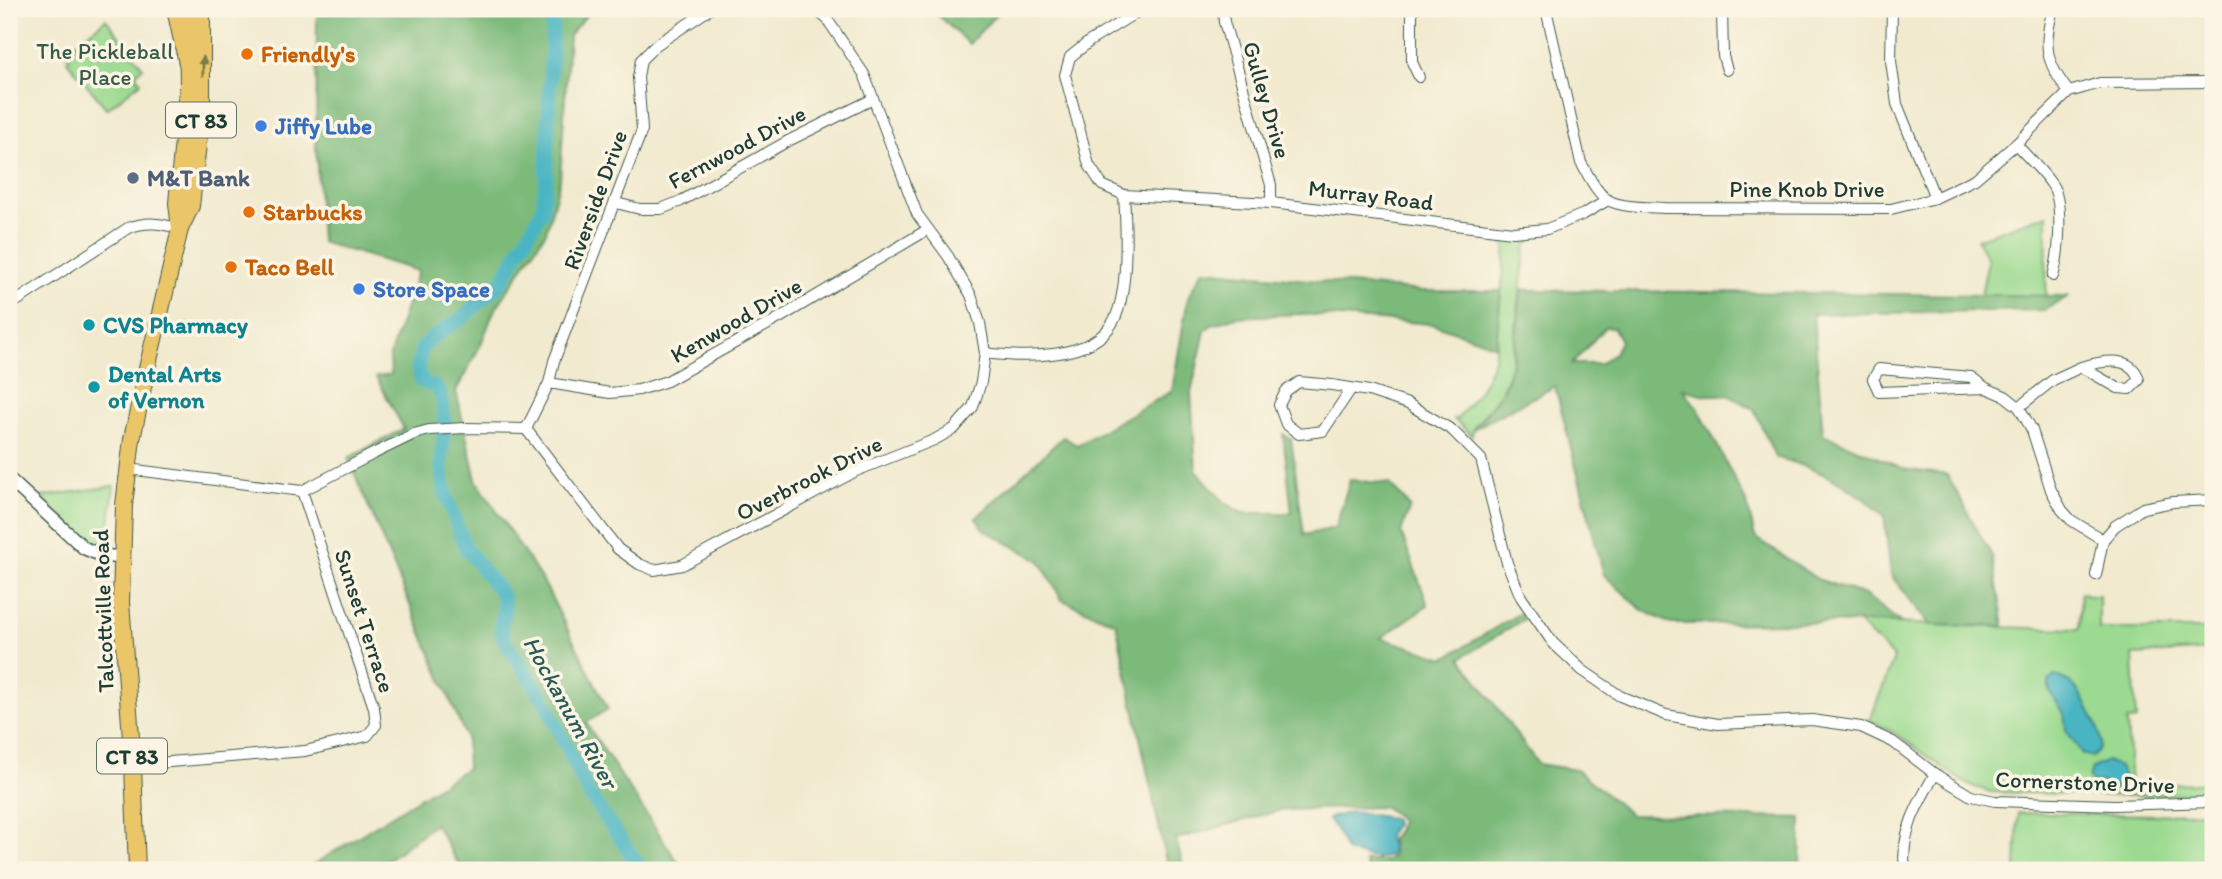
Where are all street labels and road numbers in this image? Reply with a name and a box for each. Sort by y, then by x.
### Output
street label: Gulley Drive [1237,38,1297,162]
street label: Fernwood Drive [663,99,811,195]
road number: CT 83 [166,102,236,138]
street label: Riverside Drive [557,126,633,274]
street label: Murray Road [1307,173,1436,217]
street label: Pine Knob Drive [1729,175,1885,203]
street label: Kenwood Drive [665,271,807,369]
street label: Overbrook Drive [731,429,887,527]
street label: Talcottville Road [86,528,120,693]
street label: Sunset Terrace [329,546,401,696]
road number: CT 83 [97,738,167,774]
street label: Cornerstone Drive [1995,765,2175,799]

